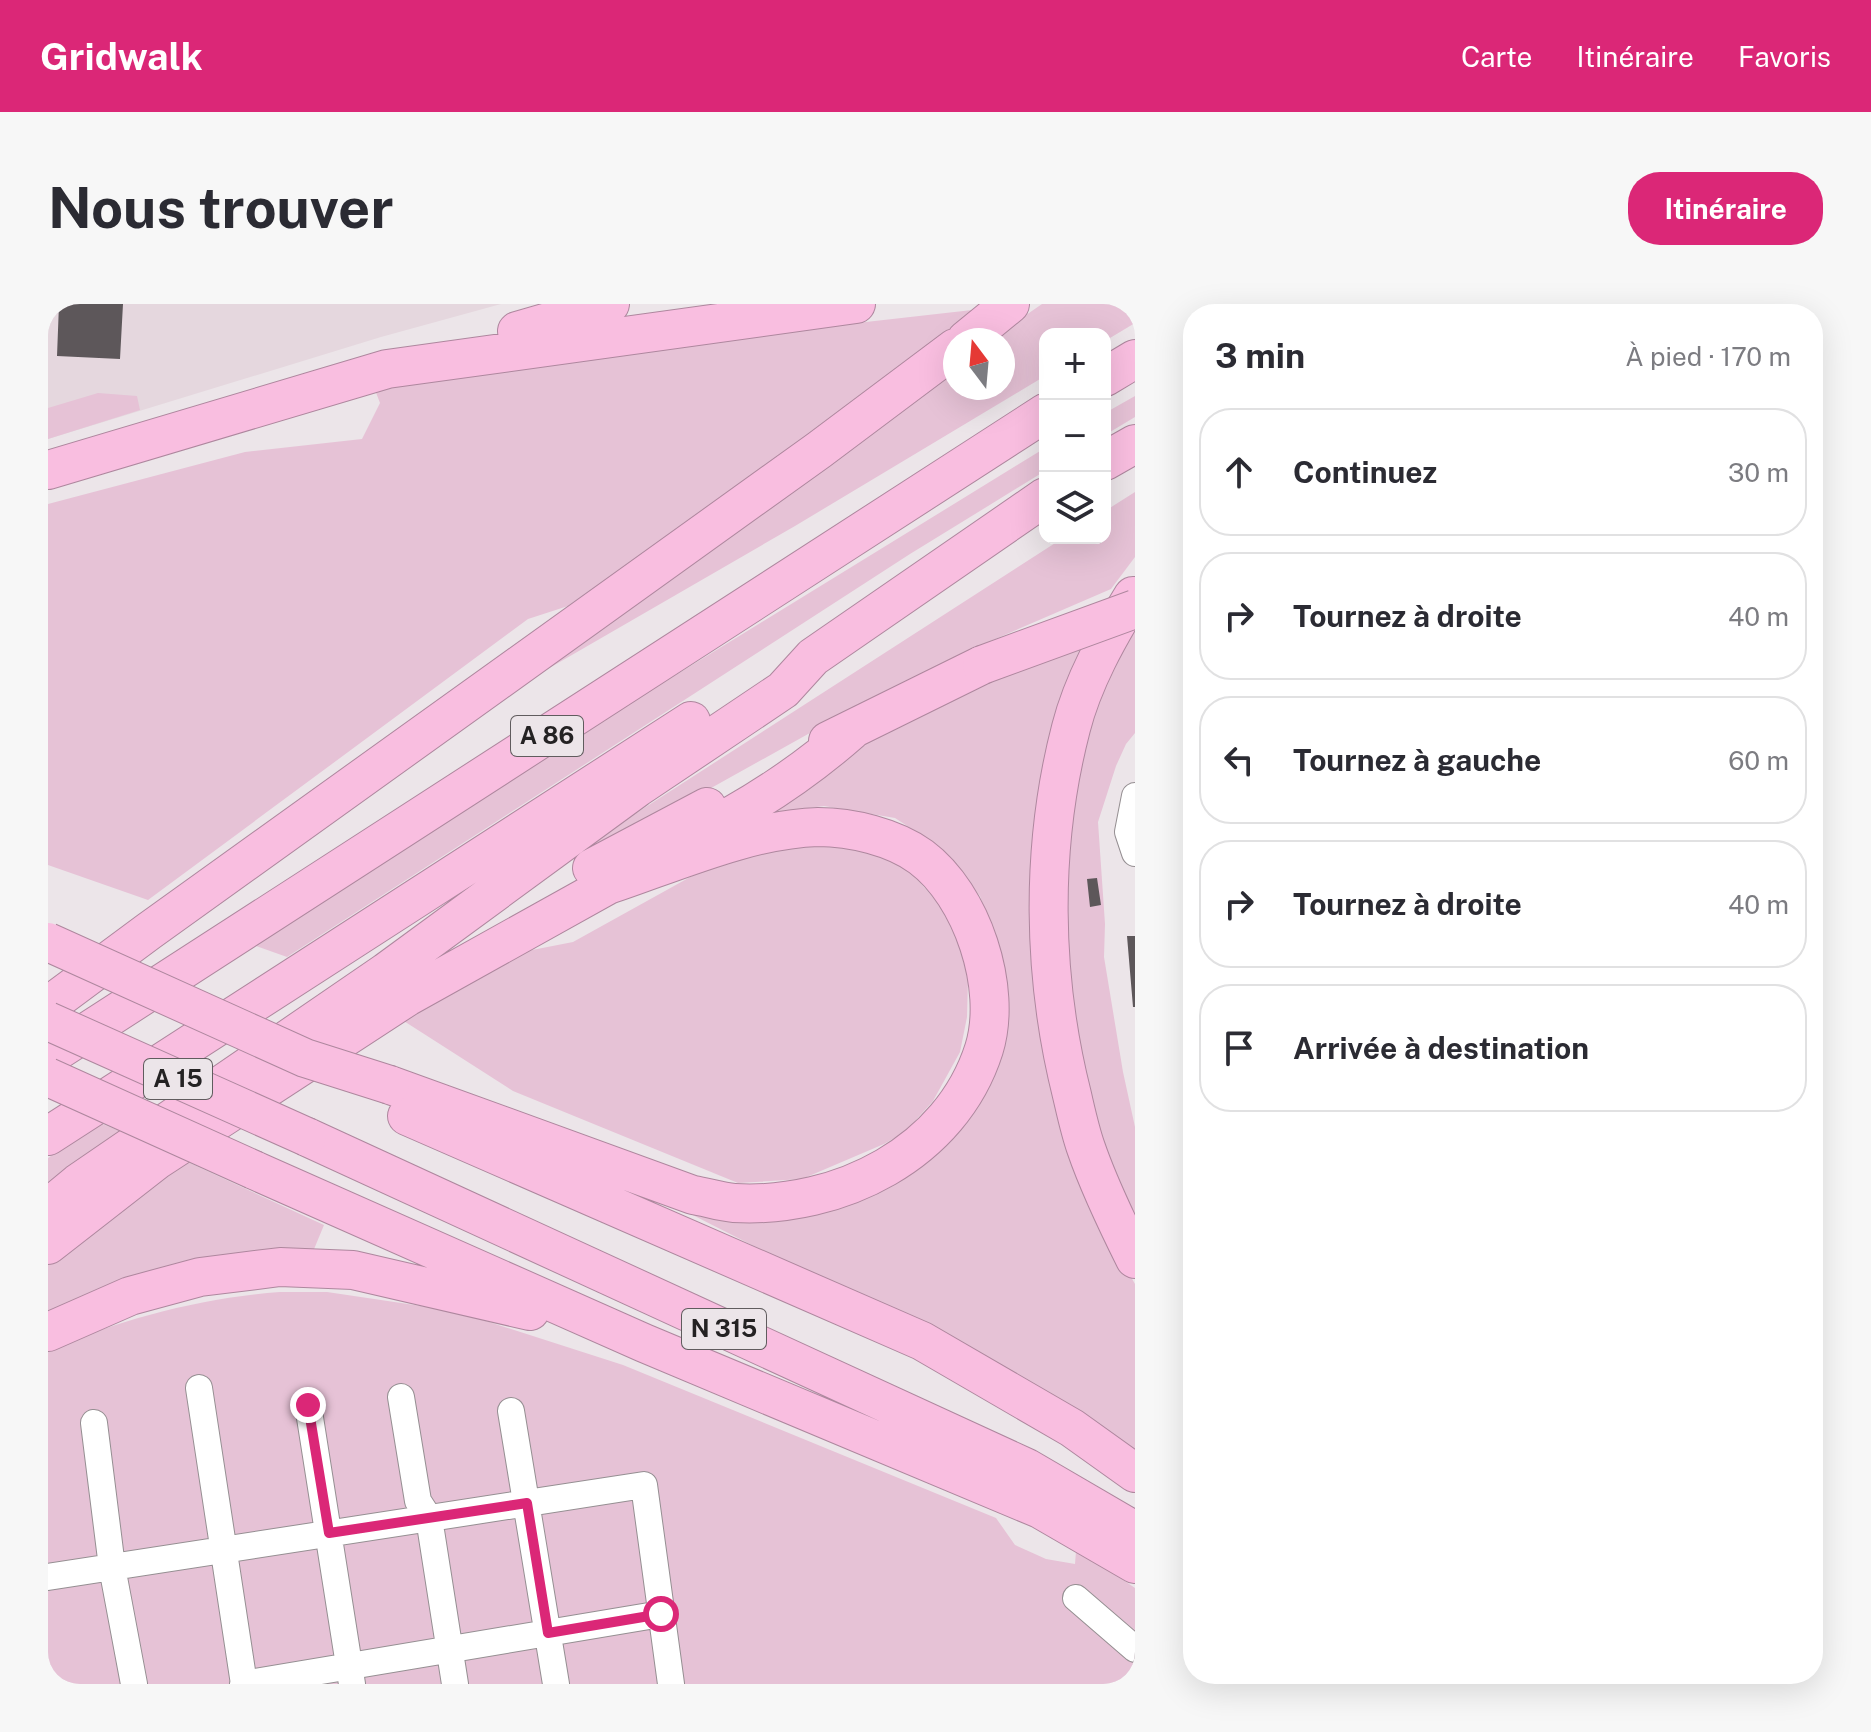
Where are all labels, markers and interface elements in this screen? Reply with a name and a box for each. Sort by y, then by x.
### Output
text: Gridwalk [40,34,203,79]
text: Carte [1461,40,1532,73]
text: Itinéraire [1576,40,1694,73]
text: Favoris [1738,40,1831,73]
button: Itinéraire [1628,172,1823,245]
text: Nous trouver [48,175,393,241]
north arrow [943,328,1015,400]
map controls [1039,328,1111,544]
button: + [1039,328,1111,400]
text: 3 min [1215,336,1305,376]
text: À pied · 170 m [1625,341,1791,372]
button: − [1039,400,1111,472]
icon: ahead [1217,450,1261,494]
text: Continuez [1293,454,1437,490]
text: 30 m [1728,457,1789,488]
button: layers [1039,472,1111,544]
icon: right [1217,594,1261,638]
text: Tournez à droite [1293,598,1522,634]
text: 40 m [1728,601,1789,632]
road number: A 86 [511,716,583,756]
icon: left [1217,738,1261,782]
text: Tournez à gauche [1293,742,1541,778]
text: 60 m [1728,745,1789,776]
icon: right [1217,882,1261,926]
text: Tournez à droite [1293,886,1522,922]
text: 40 m [1728,889,1789,920]
icon: arrive [1217,1026,1261,1070]
text: Arrivée à destination [1293,1030,1589,1066]
road number: A 15 [144,1059,212,1099]
road number: N 315 [682,1309,766,1349]
route end [290,1387,326,1423]
route start [643,1596,679,1632]

